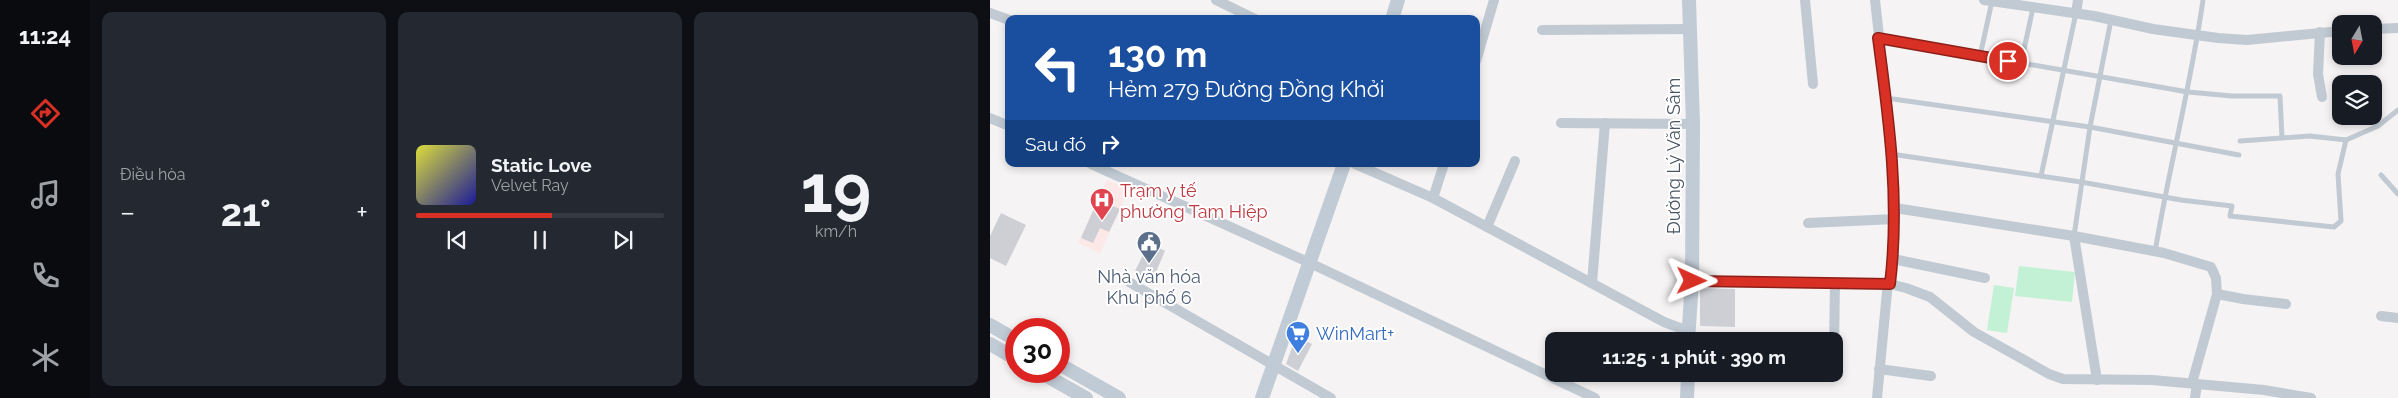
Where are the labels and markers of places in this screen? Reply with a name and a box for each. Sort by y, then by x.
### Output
pin [1987,40,2029,82]
place label: Trạm y tế phường Tam Hiệp [1120,180,1268,222]
hospital icon: Trạm y tế phường Tam Hiệp [1089,187,1115,221]
public building icon: Nhà văn hóa Khu phố 6 [1136,230,1162,264]
place label: Nhà văn hóa Khu phố 6 [1097,266,1201,308]
supermarket icon: WinMart+ [1285,320,1311,354]
place label: WinMart+ [1316,323,1395,344]

